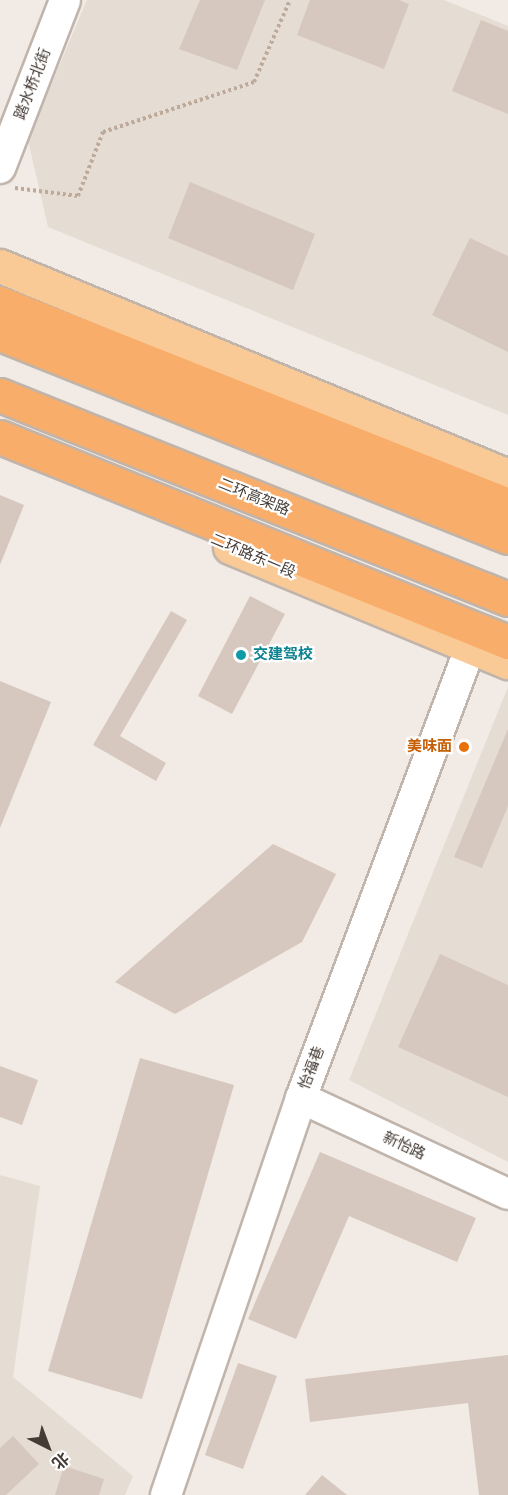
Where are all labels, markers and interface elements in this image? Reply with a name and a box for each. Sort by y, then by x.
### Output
street label: 踏水桥北街 [11,46,55,122]
street label: 二环高架路 [216,475,292,519]
street label: 二环路东一段 [208,530,298,582]
place label: 交建驾校 [253,646,313,664]
marker: 交建驾校 [234,648,248,662]
place label: 美味面 [407,738,452,756]
marker: 美味面 [457,740,471,754]
street label: 怡福巷 [296,1044,328,1092]
street label: 新怡路 [380,1128,428,1164]
north arrow [18,1417,78,1477]
text: 北 [48,1448,73,1473]

